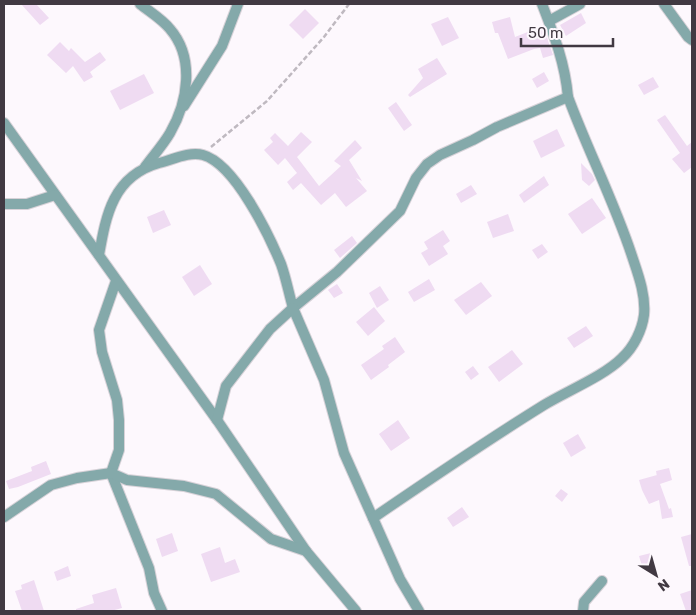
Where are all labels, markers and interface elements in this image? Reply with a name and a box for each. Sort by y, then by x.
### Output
scale bar [521,15,614,47]
text: 50 m [528,24,563,42]
north arrow [631,550,681,600]
text: N [654,575,673,595]

